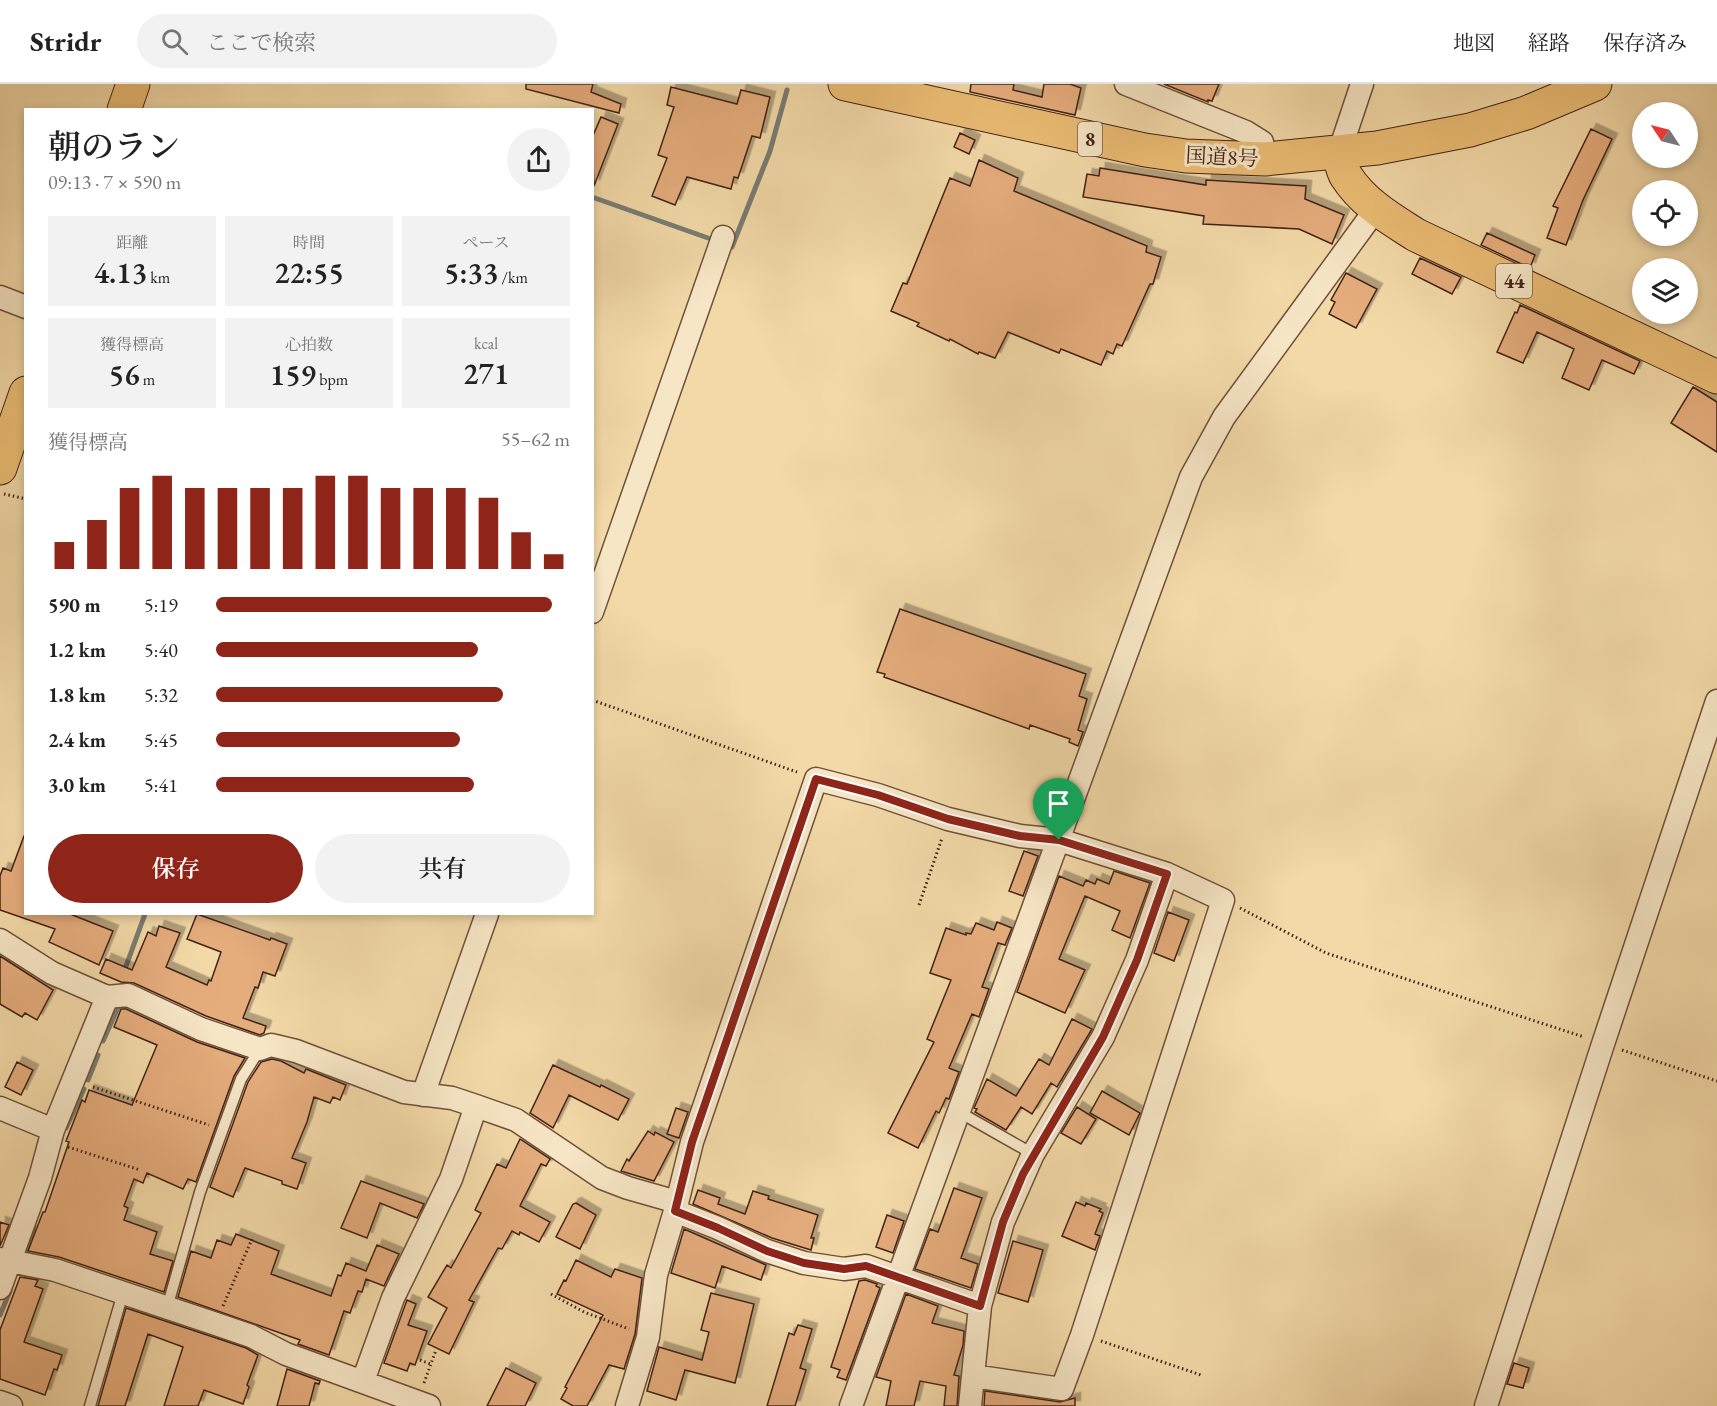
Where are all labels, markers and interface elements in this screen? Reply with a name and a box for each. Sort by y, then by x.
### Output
search box [137,14,557,68]
text: Stridr [30,23,101,59]
icon: search [158,25,191,58]
text: ここで検索 [206,28,316,57]
text: 地図 [1453,29,1495,56]
text: 経路 [1528,29,1570,56]
text: 保存済み [1603,29,1687,56]
north arrow [1632,102,1698,168]
map controls [1632,102,1698,324]
road number: 8 [1078,122,1102,156]
text: 朝のラン [48,125,180,168]
button: share [507,128,570,191]
street label: 国道8号 [1185,141,1259,172]
text: 09:13 · 7 × 590 m [48,169,181,195]
button: locate [1632,180,1698,246]
text: 距離 [116,232,148,253]
text: 時間 [293,232,325,253]
text: ペース [462,232,510,253]
text: 4.13 [94,253,147,292]
text: 22:55 [274,253,344,292]
text: 5:33 [444,253,498,292]
button: layers [1632,258,1698,324]
road number: 44 [1496,264,1532,298]
text: km [147,267,170,288]
text: /km [498,267,528,288]
text: kcal [474,333,498,354]
text: 獲得標高 [100,334,164,355]
text: 心拍数 [285,334,333,355]
text: 271 [463,354,509,393]
text: 56 [109,355,140,394]
text: 159 [270,355,316,394]
text: m [140,369,155,390]
text: bpm [316,369,348,390]
text: 55–62 m [501,426,570,452]
text: 獲得標高 [48,429,128,455]
text: 590 m [48,592,101,618]
text: 5:19 [144,592,178,618]
text: 1.2 km [48,637,106,663]
text: 5:40 [144,637,178,663]
text: 1.8 km [48,682,106,708]
text: 5:32 [144,682,178,708]
text: 2.4 km [48,727,106,753]
text: 5:45 [144,727,178,753]
text: 3.0 km [48,772,106,798]
text: 5:41 [144,772,178,798]
pin [1033,778,1084,840]
icon: arrive [1042,787,1075,820]
button: 保存 [48,834,303,903]
button: 共有 [315,834,570,903]

